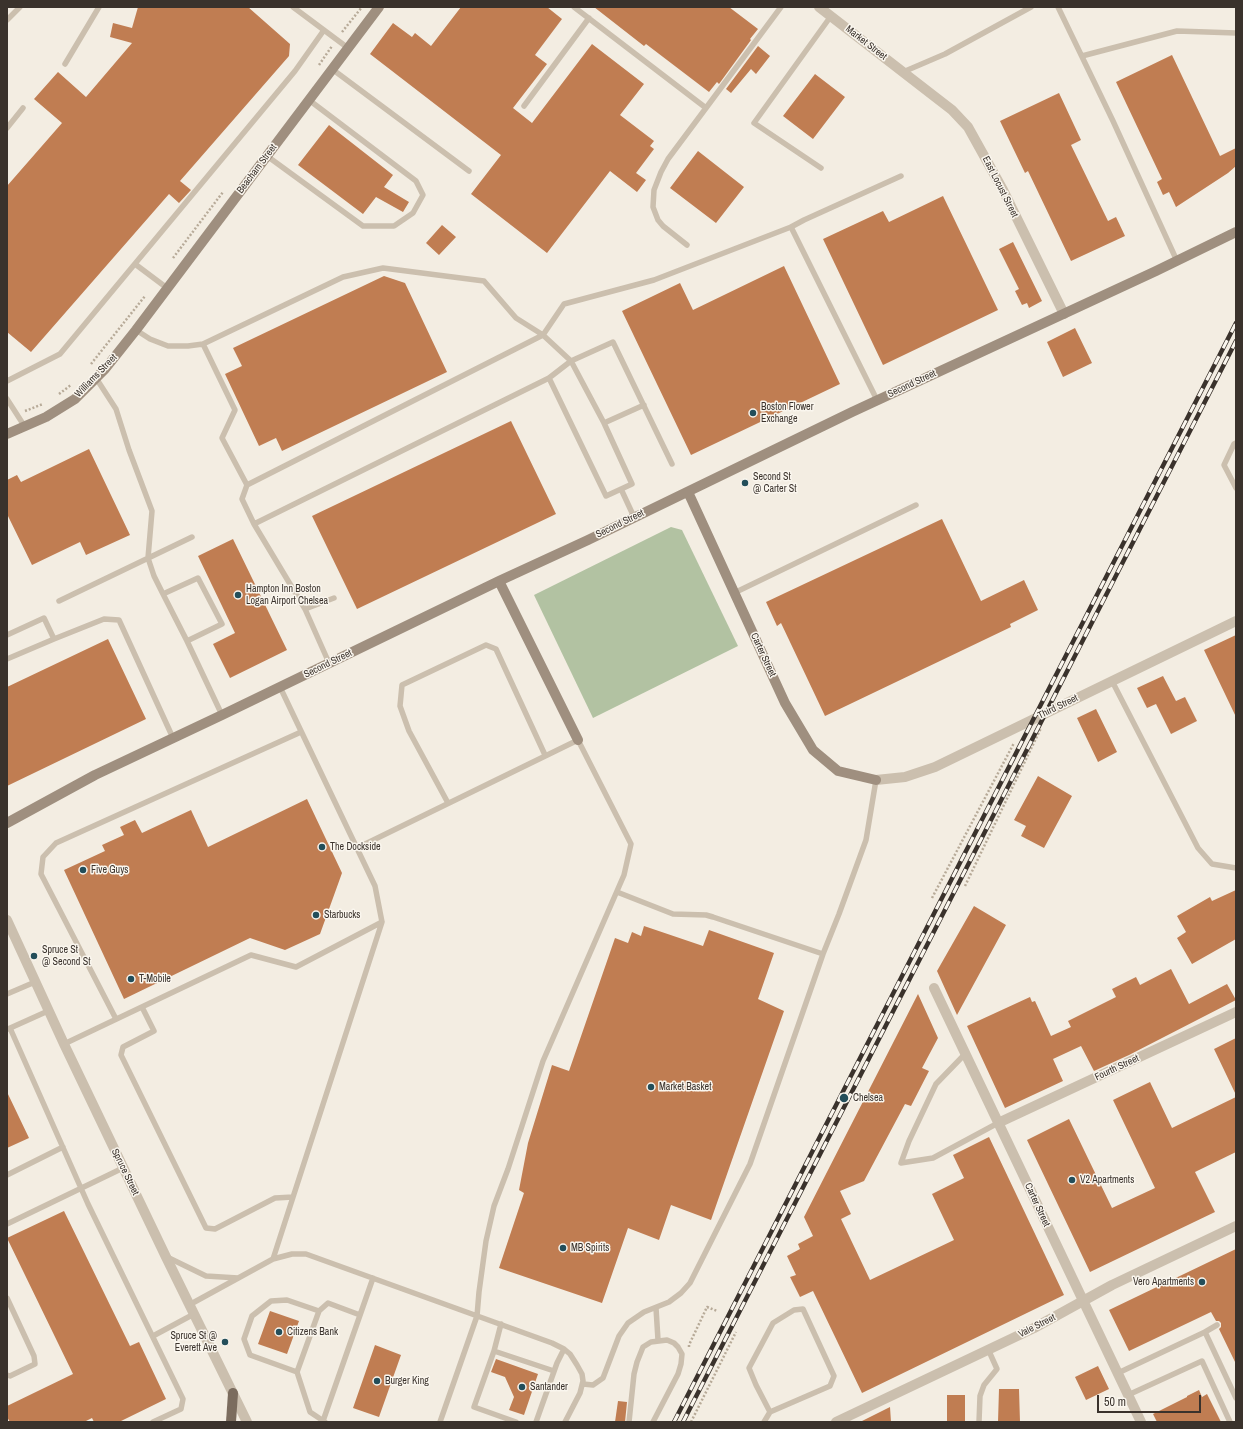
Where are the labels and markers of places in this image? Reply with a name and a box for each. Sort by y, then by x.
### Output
place label: Boston Flower Exchange [761,401,813,424]
marker: Boston Flower Exchange [748,408,758,418]
place label: Second St @ Carter St [753,471,796,494]
marker: Second St @ Carter St [740,478,750,488]
place label: Hampton Inn Boston Logan Airport Chelsea [246,583,328,606]
marker: Hampton Inn Boston Logan Airport Chelsea [233,590,243,600]
place label: The Dockside [330,841,381,853]
marker: The Dockside [317,842,327,852]
place label: Five Guys [91,864,128,876]
marker: Five Guys [78,865,88,875]
place label: Starbucks [324,909,360,921]
marker: Starbucks [311,910,321,920]
place label: Spruce St @ Second St [42,944,90,968]
marker: Spruce St @ Second St [29,951,39,961]
place label: T-Mobile [139,973,171,985]
marker: T-Mobile [126,974,136,984]
place label: Market Basket [659,1081,711,1093]
marker: Market Basket [646,1082,656,1092]
marker: Chelsea [838,1092,850,1104]
place label: Chelsea [853,1092,883,1104]
place label: V2 Apartments [1080,1174,1134,1186]
marker: V2 Apartments [1067,1175,1077,1185]
place label: MB Spirits [571,1242,609,1254]
marker: MB Spirits [558,1243,568,1253]
place label: Vero Apartments [1133,1276,1194,1288]
marker: Vero Apartments [1197,1277,1207,1287]
place label: Citizens Bank [287,1326,338,1338]
marker: Citizens Bank [274,1327,284,1337]
place label: Spruce St @ Everett Ave [170,1330,217,1354]
marker: Spruce St @ Everett Ave [220,1337,230,1347]
place label: Burger King [385,1375,429,1387]
marker: Burger King [372,1376,382,1386]
place label: Santander [530,1381,568,1393]
marker: Santander [517,1382,527,1392]

